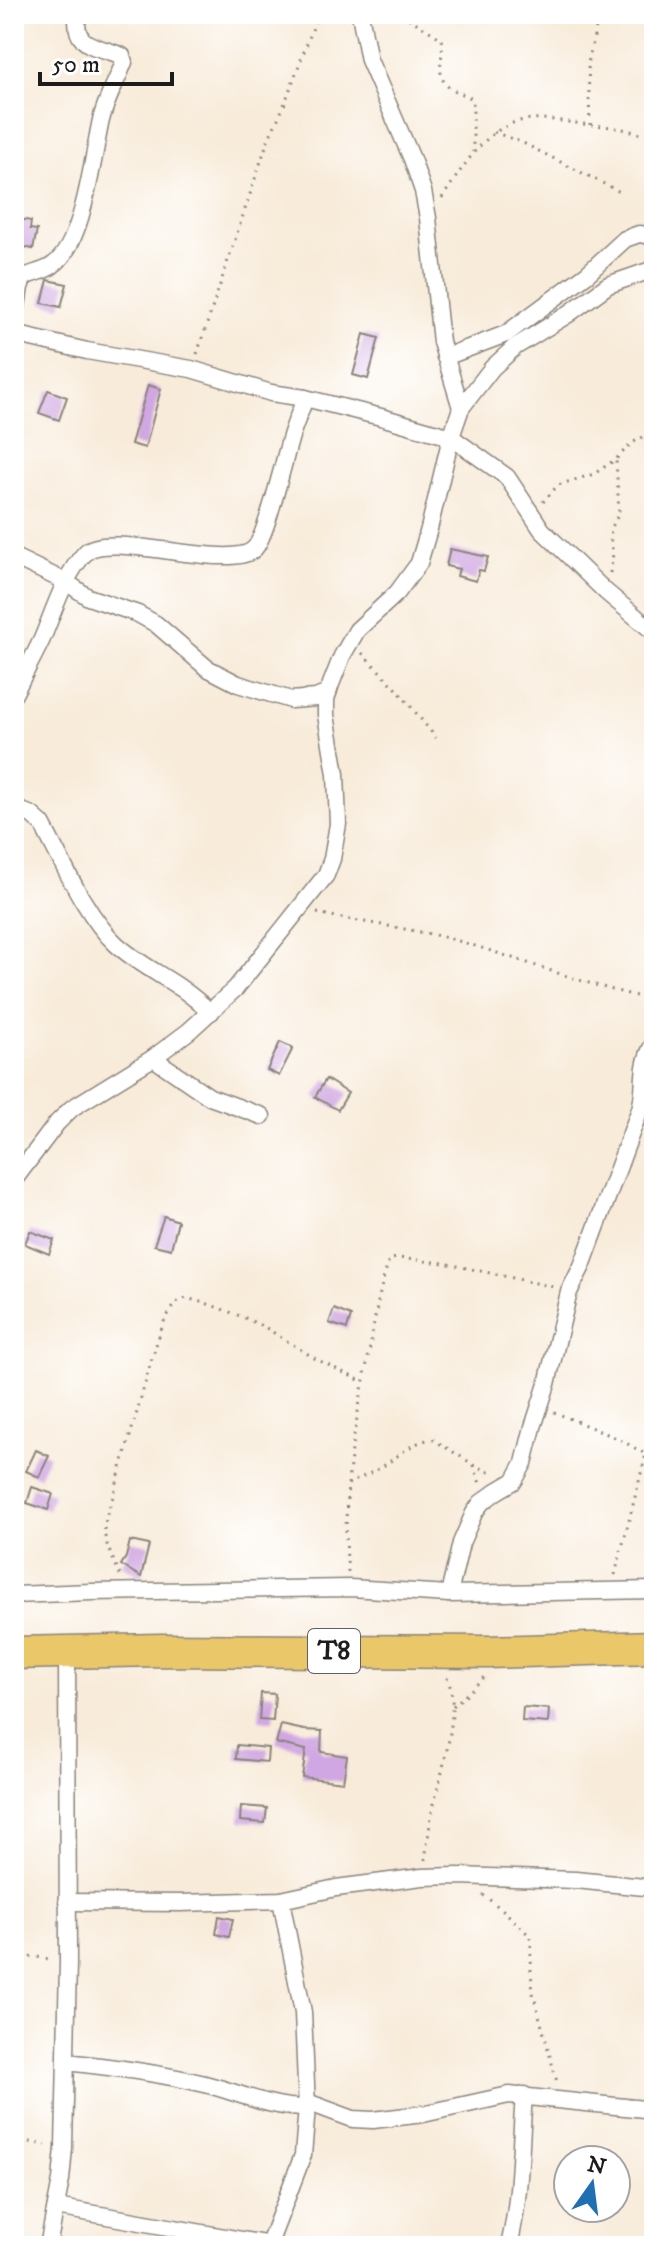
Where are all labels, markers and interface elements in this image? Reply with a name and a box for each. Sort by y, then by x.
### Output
scale bar [40,36,172,86]
text: 50 m [52,50,100,80]
road number: T8 [308,1629,360,1673]
north arrow [552,2144,632,2224]
text: N [584,2151,609,2181]

